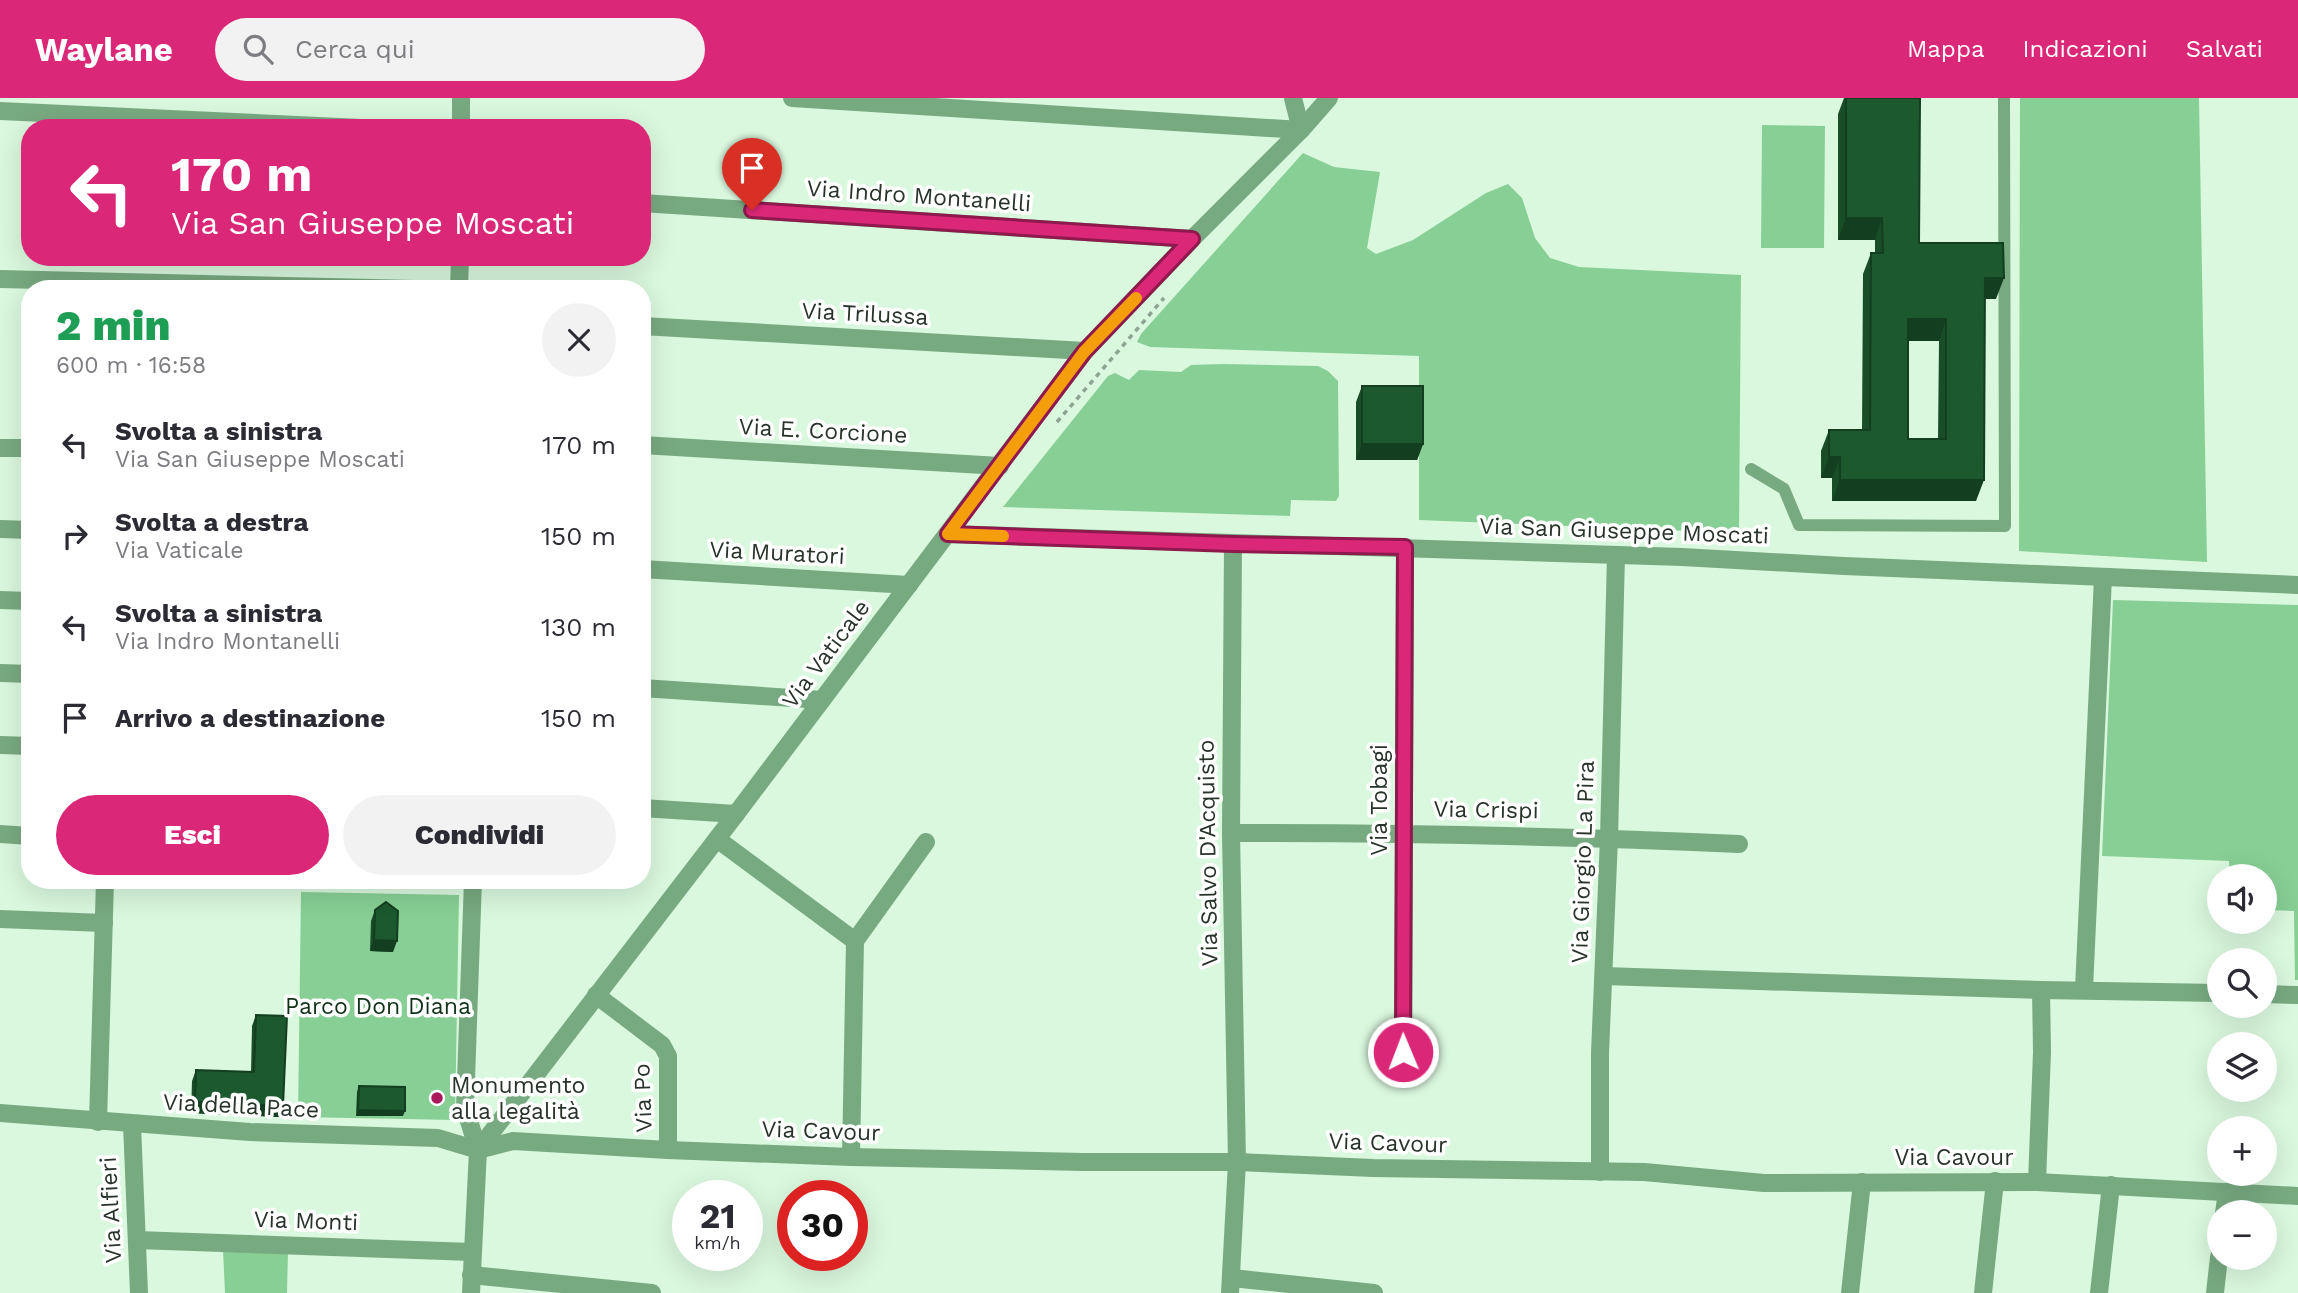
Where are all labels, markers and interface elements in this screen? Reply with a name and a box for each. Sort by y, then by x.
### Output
search box [215,18,705,81]
text: Waylane [35,30,173,69]
icon: search [239,30,277,68]
text: Cerca qui [295,34,415,64]
text: Mappa [1907,35,1985,63]
text: Indicazioni [2023,35,2148,63]
text: Salvati [2186,35,2263,63]
pin [722,138,782,210]
text: 170 m [171,145,312,203]
icon: left [56,147,147,238]
icon: arrive [733,149,771,187]
street label: Via Indro Montanelli [806,175,1032,217]
text: Via San Giuseppe Moscati [171,204,574,242]
street label: Via Trilussa [801,297,929,331]
text: 2 min [56,301,170,350]
button: close [542,303,616,377]
text: 600 m · 16:58 [56,352,206,379]
street label: Via E. Corcione [738,413,908,449]
text: Svolta a sinistra [115,416,322,446]
icon: left [56,426,94,464]
text: 170 m [542,430,616,460]
text: Via San Giuseppe Moscati [115,446,405,473]
text: Svolta a destra [115,507,308,537]
street label: Via San Giuseppe Moscati [1479,512,1769,550]
icon: right [56,517,94,555]
text: 150 m [541,521,616,551]
street label: Via Muratori [709,536,845,570]
text: Via Vaticale [115,537,244,564]
street label: Via Vaticale [777,595,875,713]
text: Svolta a sinistra [115,598,322,628]
icon: left [56,608,94,646]
text: 130 m [541,612,616,642]
text: Via Indro Montanelli [115,628,340,655]
icon: arrive [56,699,94,737]
text: Arrivo a destinazione [115,703,385,733]
text: 150 m [541,703,616,733]
street label: Via Salvo D'Acquisto [1193,739,1223,967]
street label: Via Tobagi [1366,744,1393,856]
street label: Via Giorgio La Pira [1566,760,1600,964]
button: Esci [56,795,329,875]
button: Condividi [343,795,616,875]
street label: Via Crispi [1433,796,1539,824]
map controls [2207,864,2277,1270]
button: sound [2207,864,2277,934]
button: search [2207,948,2277,1018]
park label: Parco Don Diana [285,993,471,1020]
position arrow [1366,1015,1440,1089]
button: layers [2207,1032,2277,1102]
street label: Via Po [628,1063,658,1133]
place label: Monumento alla legalità [451,1072,585,1125]
street label: Via della Pace [162,1088,320,1124]
marker: Monumento alla legalità [429,1090,445,1106]
street label: Via Cavour [761,1115,881,1147]
button: + [2207,1116,2277,1186]
street label: Via Cavour [1328,1127,1448,1159]
street label: Via Cavour [1894,1144,2014,1171]
street label: Via Alfieri [95,1156,127,1264]
speed limit sign: 30 [777,1180,868,1271]
text: 21 [700,1195,735,1237]
button: − [2207,1200,2277,1270]
street label: Via Monti [253,1206,359,1236]
text: km/h [694,1232,741,1253]

